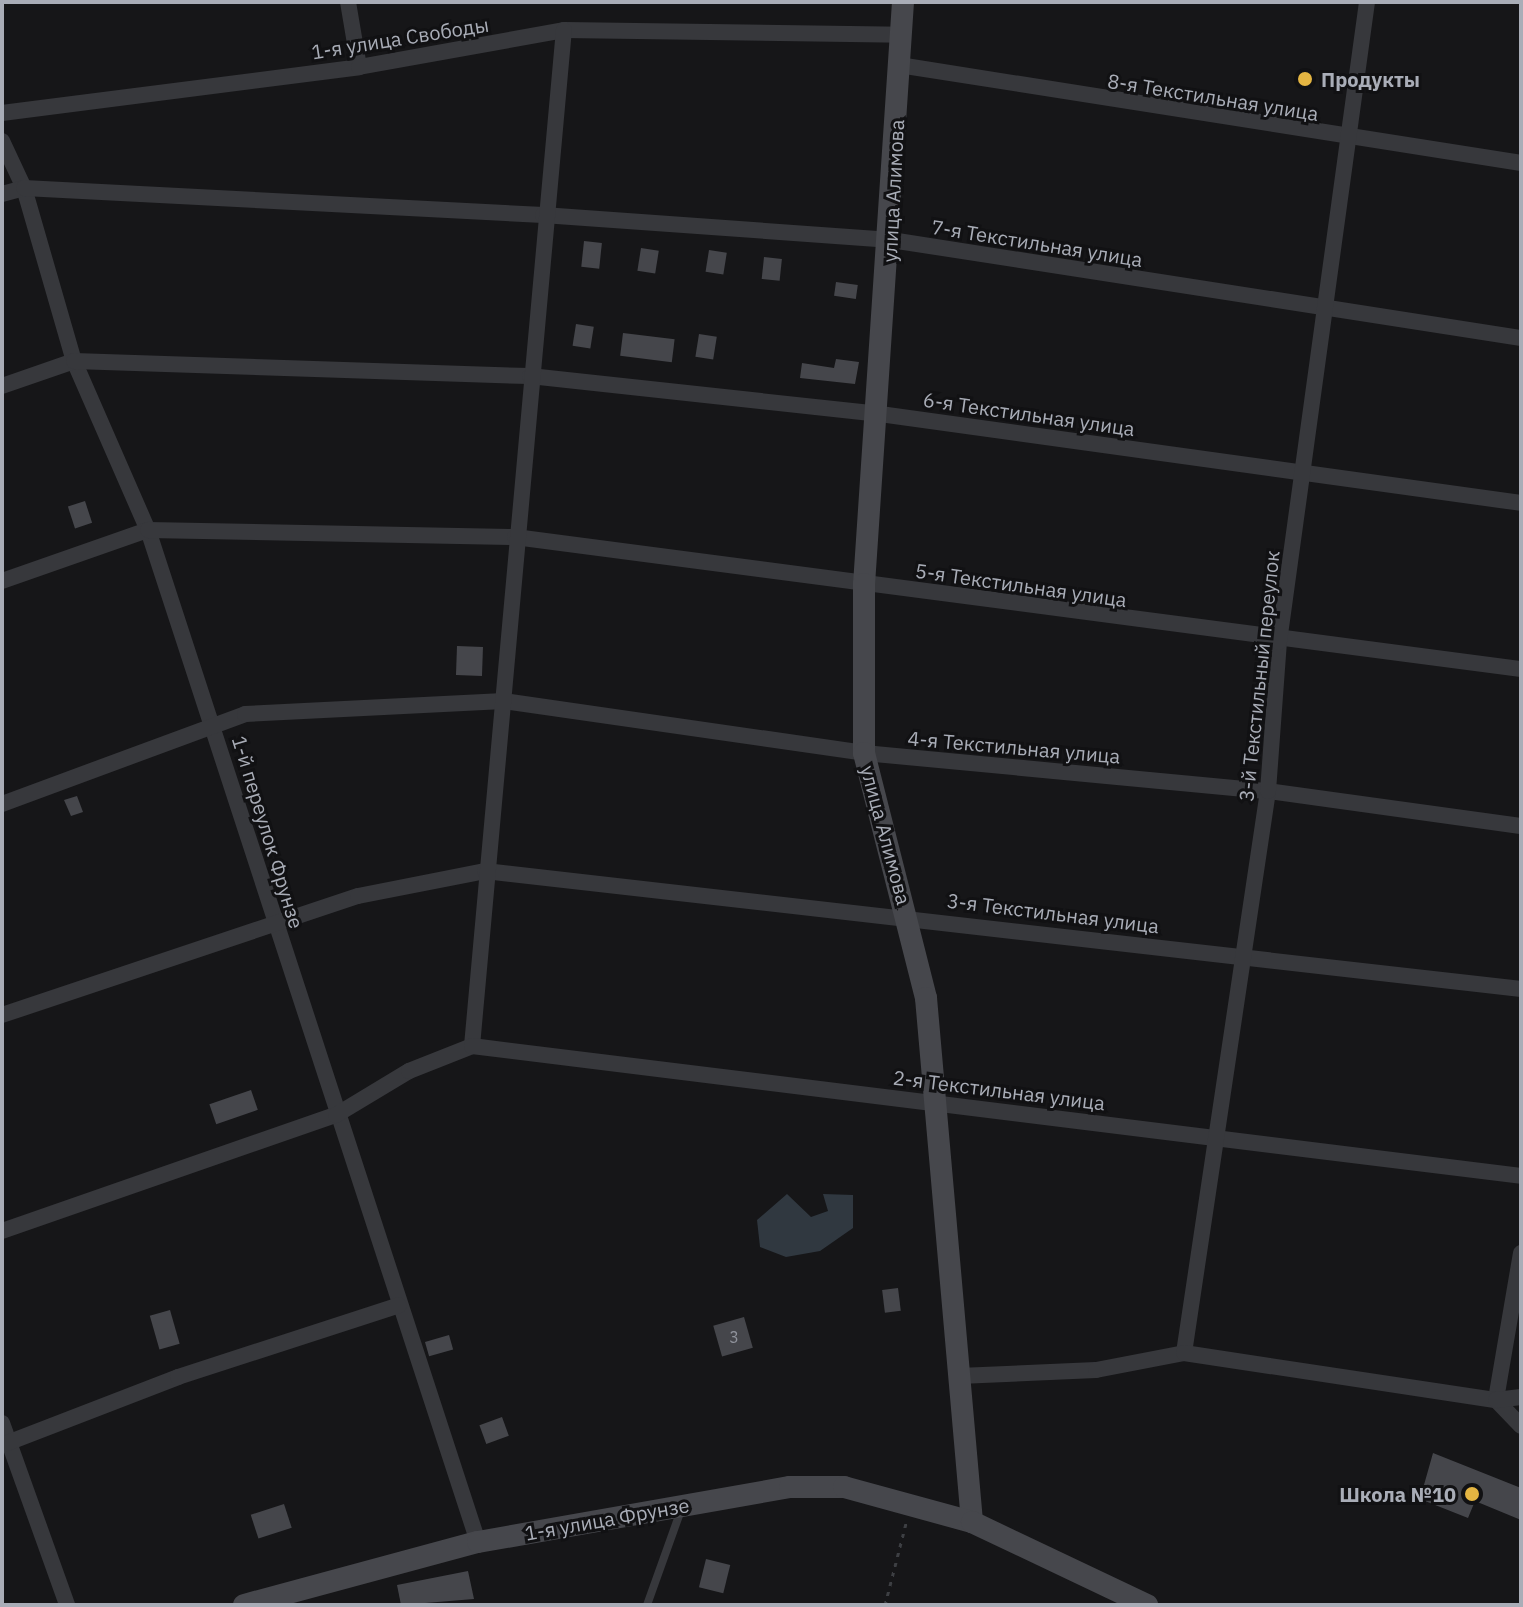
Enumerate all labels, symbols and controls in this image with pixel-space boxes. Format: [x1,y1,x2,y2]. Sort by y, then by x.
street label: 1-я улица Свободы [310,12,490,64]
place label: Продукты [1321,67,1420,91]
street label: 8-я Текстильная улица [1106,68,1320,126]
marker: Продукты [1296,70,1314,88]
street label: улица Алимова [877,119,909,263]
street label: 7-я Текстильная улица [930,214,1144,272]
street label: 6-я Текстильная улица [922,387,1136,441]
street label: 3-й Текстильный переулок [1234,549,1284,803]
street label: 5-я Текстильная улица [914,558,1128,612]
street label: 4-я Текстильная улица [907,726,1121,768]
street label: 1-й переулок Фрунзе [227,733,309,931]
street label: улица Алимова [856,763,916,907]
street label: 3-я Текстильная улица [946,888,1160,938]
street label: 2-я Текстильная улица [892,1065,1106,1115]
house number: 3 [729,1327,739,1347]
place label: Школа №10 [1339,1482,1456,1506]
marker: Школа №10 [1463,1485,1481,1503]
street label: 1-я улица Фрунзе [523,1493,691,1545]

